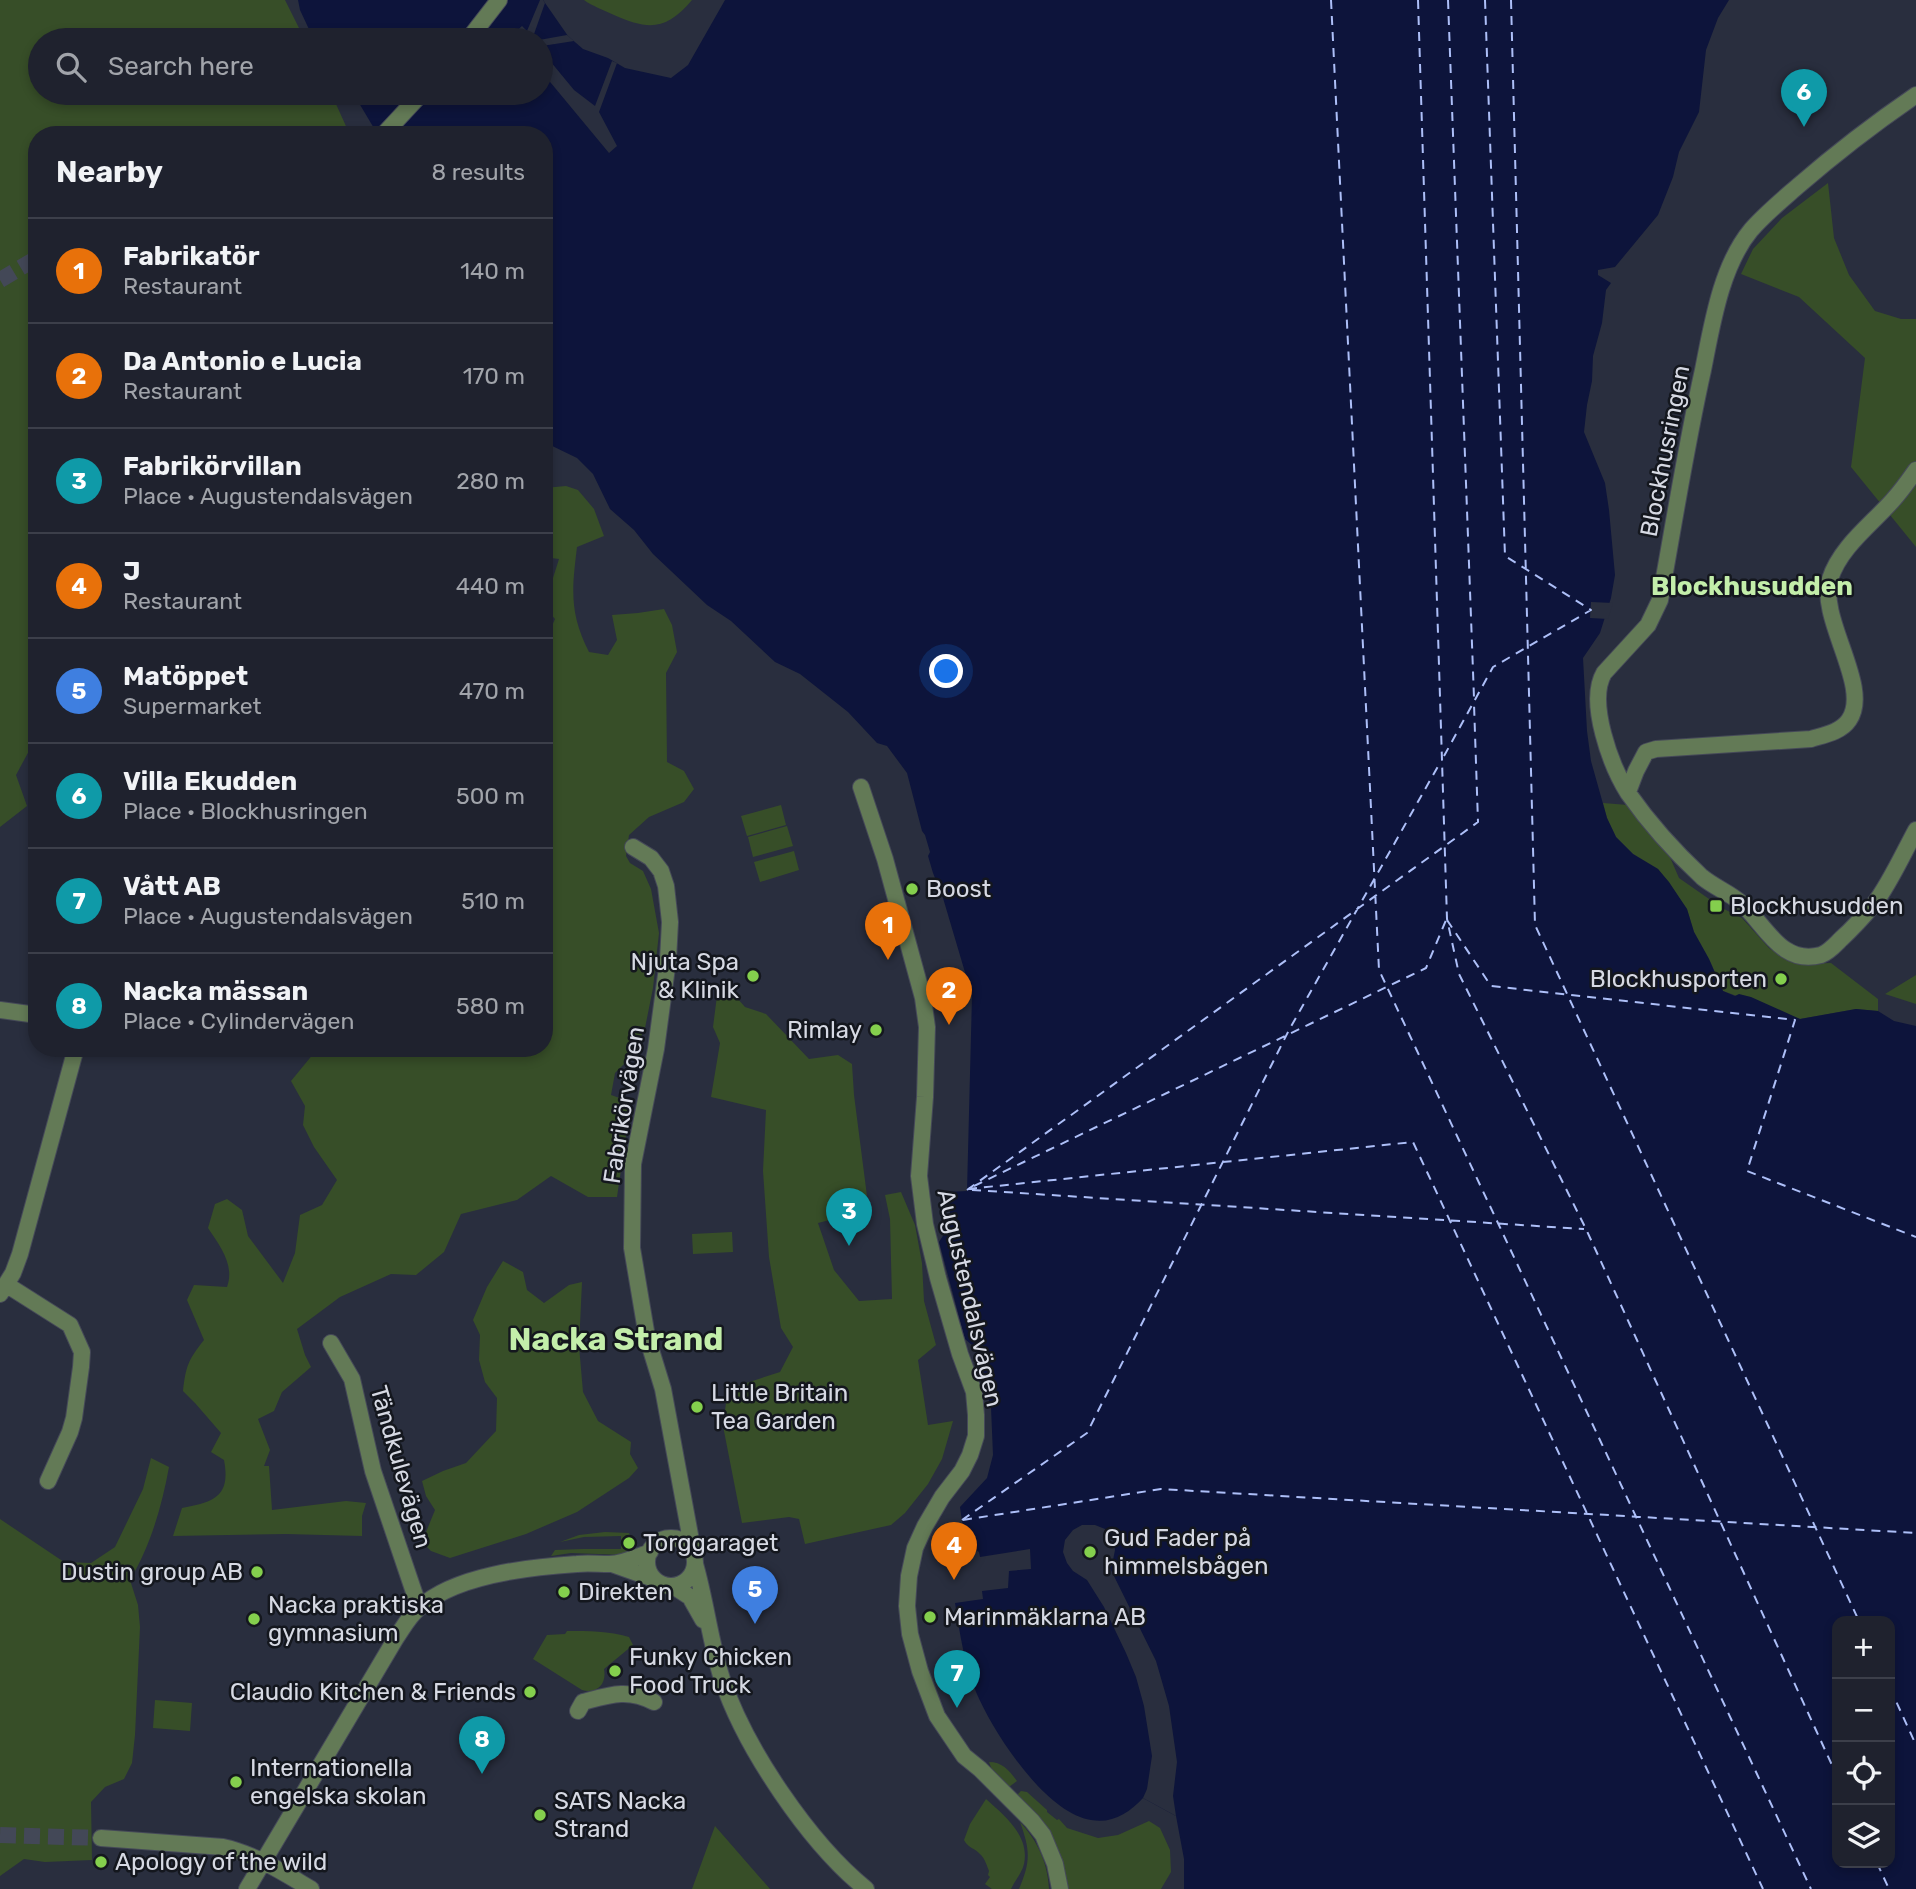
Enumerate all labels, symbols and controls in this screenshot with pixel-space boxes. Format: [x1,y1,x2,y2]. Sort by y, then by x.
search box [28,28,553,105]
icon: search [52,48,90,86]
text: Search here [108,51,254,82]
pin: 6 [1781,69,1827,127]
text: Nearby [56,154,163,190]
text: 8 results [431,158,525,186]
text: Fabrikatör [123,241,260,272]
text: 1 [73,257,85,285]
text: 140 m [460,257,525,285]
text: Restaurant [123,272,242,300]
text: Da Antonio e Lucia [123,346,362,377]
text: 2 [72,362,86,390]
text: 170 m [463,362,525,390]
street label: Blockhusringen [1635,363,1695,539]
text: Restaurant [123,377,242,405]
text: Fabrikörvillan [123,451,302,482]
text: 3 [71,467,87,495]
text: 280 m [456,467,525,495]
text: Place · Augustendalsvägen [123,482,413,510]
text: J [123,556,140,587]
district label: Blockhusudden [1651,571,1853,602]
text: 4 [71,572,87,600]
text: 440 m [456,572,525,600]
text: Restaurant [123,587,242,615]
your location [929,654,963,688]
text: Matöppet [123,661,248,692]
text: 5 [72,677,86,705]
text: 470 m [459,677,525,705]
text: Supermarket [123,692,261,720]
text: Villa Ekudden [123,766,297,797]
text: 6 [72,782,86,810]
text: 500 m [456,782,525,810]
text: Place · Blockhusringen [123,797,368,825]
text: Vått AB [123,871,221,902]
place label: Boost [926,875,991,903]
marker: Boost [904,881,920,897]
text: 7 [72,887,86,915]
text: 510 m [461,887,525,915]
place label: Blockhusudden [1730,892,1904,920]
marker: Blockhusudden [1708,898,1724,914]
text: Place · Augustendalsvägen [123,902,413,930]
pin: 1 [865,902,911,960]
place label: Njuta Spa & Klinik [631,948,740,1004]
place label: Blockhusporten [1590,965,1767,993]
pin: 2 [926,967,972,1025]
marker: Njuta Spa & Klinik [745,968,761,984]
marker: Blockhusporten [1773,971,1789,987]
text: Nacka mässan [123,976,308,1007]
text: 8 [71,992,87,1020]
text: 580 m [456,992,525,1020]
text: Place · Cylindervägen [123,1007,354,1035]
place label: Rimlay [787,1016,862,1044]
marker: Rimlay [868,1022,884,1038]
street label: Fabrikörvägen [598,1024,650,1186]
street label: Augustendalsvägen [931,1187,1009,1409]
pin: 3 [826,1188,872,1246]
district label: Nacka Strand [509,1320,723,1358]
place label: Little Britain Tea Garden [711,1379,848,1435]
street label: Tändkulevägen [364,1383,438,1551]
marker: Little Britain Tea Garden [689,1399,705,1415]
pin: 4 [931,1522,977,1580]
place label: Gud Fader på himmelsbågen [1104,1524,1268,1580]
place label: Torggaraget [643,1529,778,1557]
marker: Torggaraget [621,1535,637,1551]
marker: Gud Fader på himmelsbågen [1082,1544,1098,1560]
place label: Dustin group AB [61,1558,243,1586]
marker: Dustin group AB [249,1564,265,1580]
pin: 5 [732,1566,778,1624]
place label: Direkten [578,1578,672,1606]
marker: Direkten [556,1584,572,1600]
place label: Nacka praktiska gymnasium [268,1591,444,1647]
place label: Marinmäklarna AB [944,1603,1146,1631]
marker: Marinmäklarna AB [922,1609,938,1625]
marker: Nacka praktiska gymnasium [246,1611,262,1627]
map controls [1832,1616,1895,1868]
button: + [1832,1616,1895,1679]
place label: Funky Chicken Food Truck [629,1643,792,1699]
pin: 7 [934,1650,980,1708]
marker: Funky Chicken Food Truck [607,1663,623,1679]
place label: Claudio Kitchen & Friends [230,1678,516,1706]
button: − [1832,1679,1895,1742]
marker: Claudio Kitchen & Friends [522,1684,538,1700]
pin: 8 [459,1716,505,1774]
button: locate [1832,1742,1895,1805]
place label: Internationella engelska skolan [250,1754,427,1810]
marker: Internationella engelska skolan [228,1774,244,1790]
place label: SATS Nacka Strand [554,1787,686,1843]
button: layers [1832,1805,1895,1868]
marker: SATS Nacka Strand [532,1807,548,1823]
place label: Apology of the wild [115,1848,327,1876]
marker: Apology of the wild [93,1854,109,1870]

